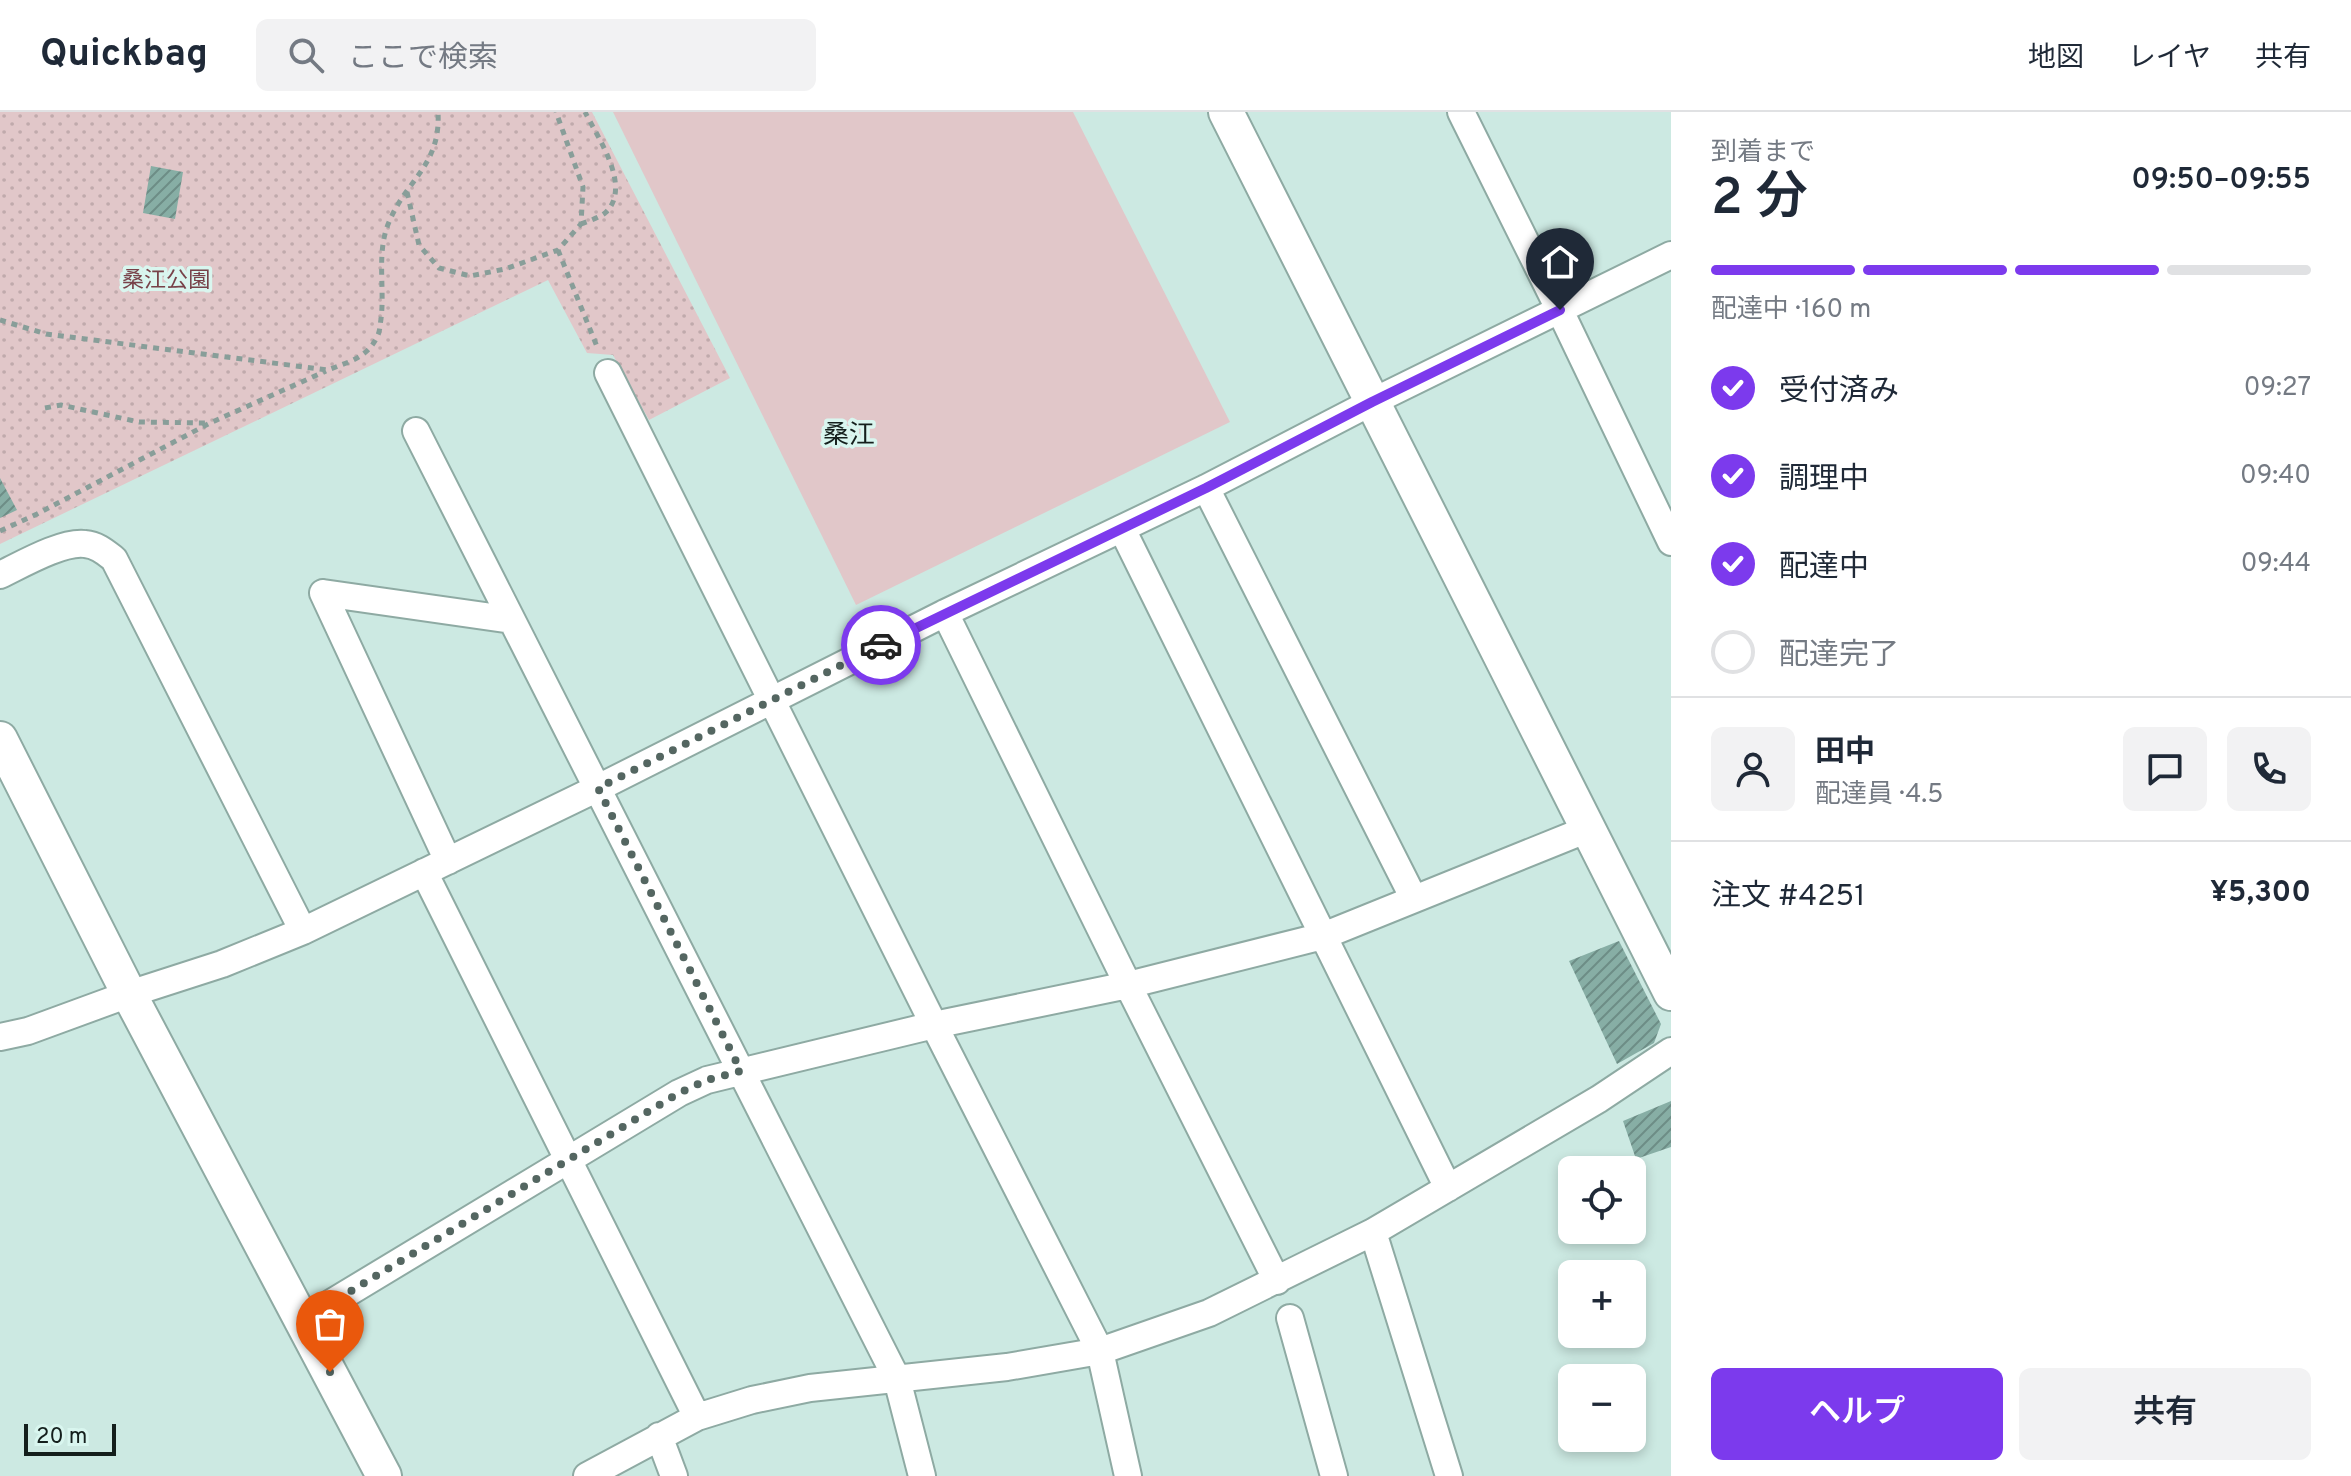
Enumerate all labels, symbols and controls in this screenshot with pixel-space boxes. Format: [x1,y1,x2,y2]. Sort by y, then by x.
search box [256,19,816,91]
text: Quickbag [40,31,208,80]
icon: search [284,33,328,77]
text: ここで検索 [348,41,498,78]
text: 地図 [2028,41,2084,77]
text: レイヤ [2128,41,2211,77]
text: 共有 [2255,41,2311,77]
text: 到着まで [1711,137,1815,170]
text: 09:50–09:55 [2131,162,2311,199]
text: 2 分 [1711,167,1808,233]
pin [1526,228,1594,310]
icon: home [1538,240,1582,284]
park label: 桑江公園 [122,268,210,295]
text: 配達中 · 160 m [1711,294,1871,327]
icon: check [1711,366,1755,410]
text: 09:27 [2244,372,2311,405]
text: 受付済み [1779,374,1899,411]
district label: 桑江 [823,420,875,453]
icon: check [1711,454,1755,498]
text: 09:40 [2240,460,2311,493]
text: 調理中 [1779,462,1869,499]
icon: check [1711,542,1755,586]
text: 09:44 [2241,548,2311,581]
text: 配達中 [1779,550,1869,587]
courier [841,605,921,685]
icon: car [859,623,903,667]
text: 配達完了 [1779,638,1899,675]
button: person [1711,727,1795,811]
button: chat [2123,727,2207,811]
button: phone [2227,727,2311,811]
text: 田中 [1815,735,1875,772]
text: 配達員 · 4.5 [1815,779,1943,812]
text: ¥5,300 [2210,875,2311,912]
text: 注文 #4251 [1711,879,1865,916]
map controls [1558,1156,1646,1452]
button: locate [1558,1156,1646,1244]
button: + [1558,1260,1646,1348]
pin [296,1290,364,1372]
icon: bag [308,1302,352,1346]
button: − [1558,1364,1646,1452]
button: ヘルプ [1711,1368,2003,1460]
button: 共有 [2019,1368,2311,1460]
scale bar [24,1420,116,1456]
text: 20 m [36,1424,87,1451]

